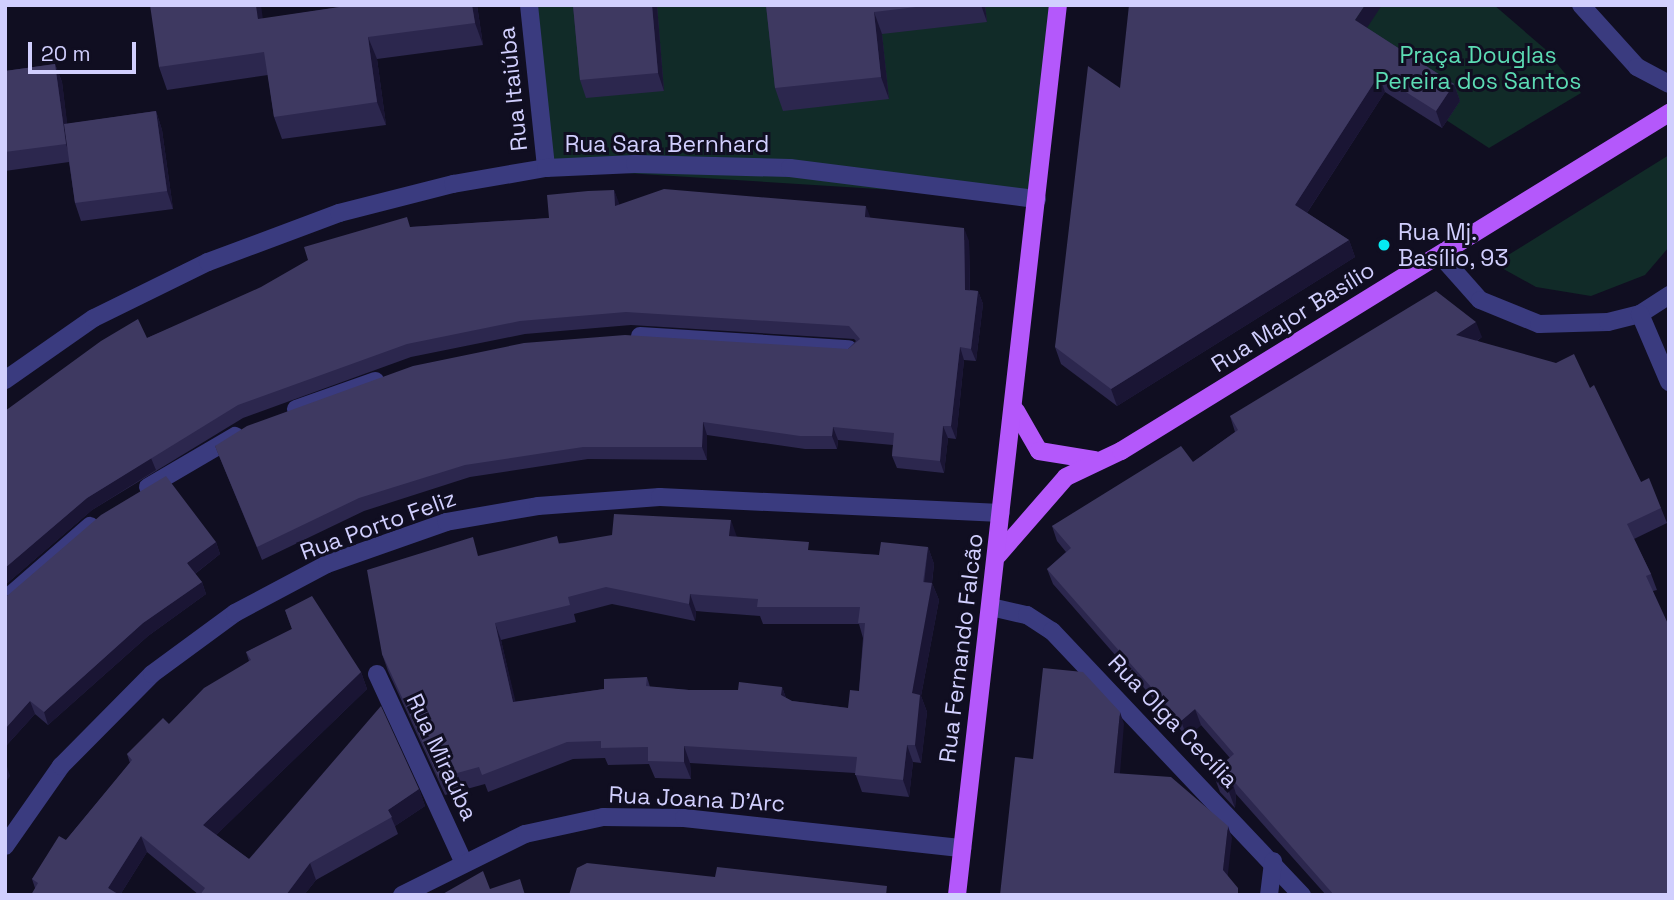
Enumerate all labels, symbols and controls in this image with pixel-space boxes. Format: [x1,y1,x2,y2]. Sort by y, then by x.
street label: Rua Itaiúba [493,25,533,153]
scale bar [32,28,140,72]
text: 20 m [41,40,91,67]
park label: Praça Douglas Pereira dos Santos [1375,41,1581,95]
street label: Rua Sara Bernhard [565,130,769,158]
place label: Rua Mj. Basílio, 93 [1398,218,1509,272]
marker: Rua Mj. Basílio, 93 [1376,237,1392,253]
street label: Rua Major Basílio [1206,256,1380,378]
street label: Rua Porto Feliz [296,484,460,566]
street label: Rua Fernando Falcão [933,532,989,764]
street label: Rua Olga Cecília [1102,649,1244,793]
street label: Rua Miraúba [401,689,483,825]
street label: Rua Joana D'Arc [608,781,786,817]

